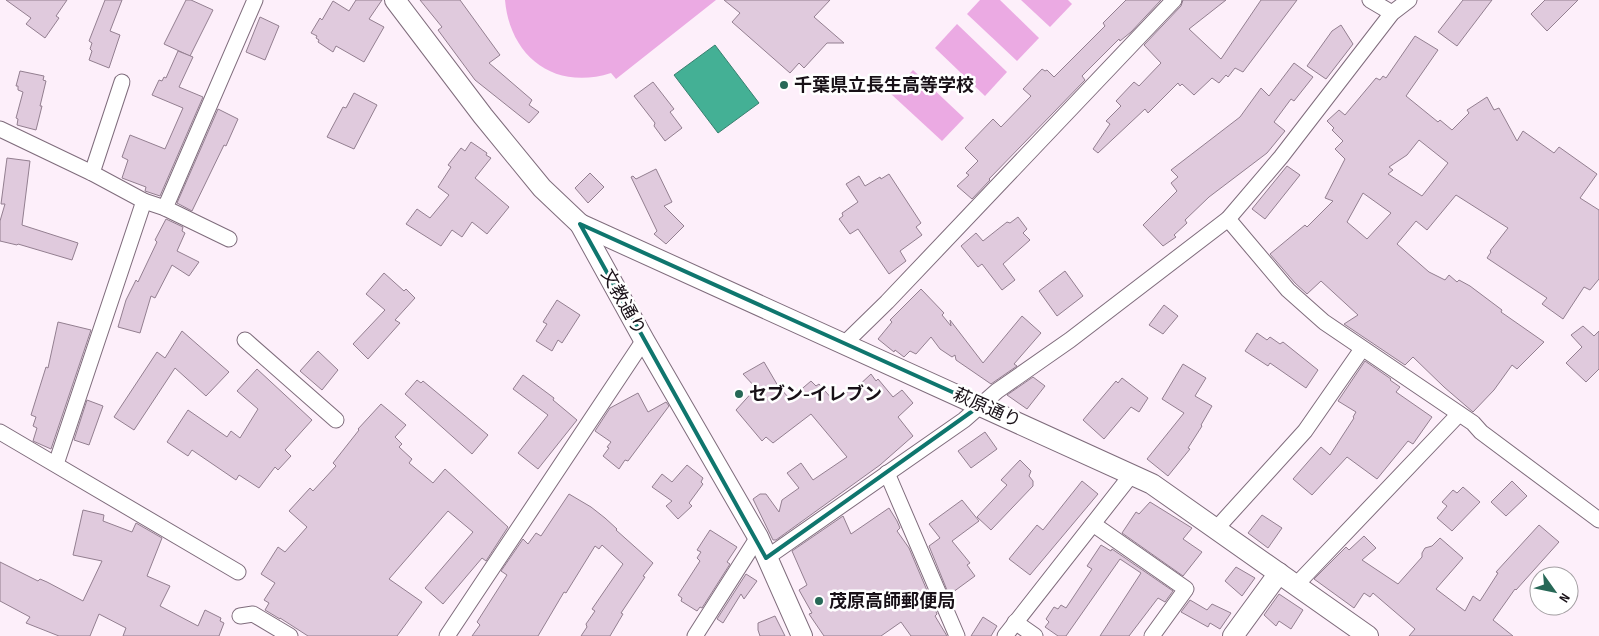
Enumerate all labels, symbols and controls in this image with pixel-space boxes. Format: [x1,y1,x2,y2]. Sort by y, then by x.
place label: 千葉県立長生高等学校 [794,75,974,96]
marker: 千葉県立長生高等学校 [778,79,790,91]
street label: 文教通り [596,265,650,339]
place label: セブン-イレブン [749,384,882,405]
street label: 萩原通り [950,384,1024,432]
marker: セブン-イレブン [733,388,745,400]
north arrow [1529,566,1579,616]
text: N [1555,590,1574,606]
place label: 茂原高師郵便局 [829,591,955,612]
marker: 茂原高師郵便局 [813,595,825,607]

